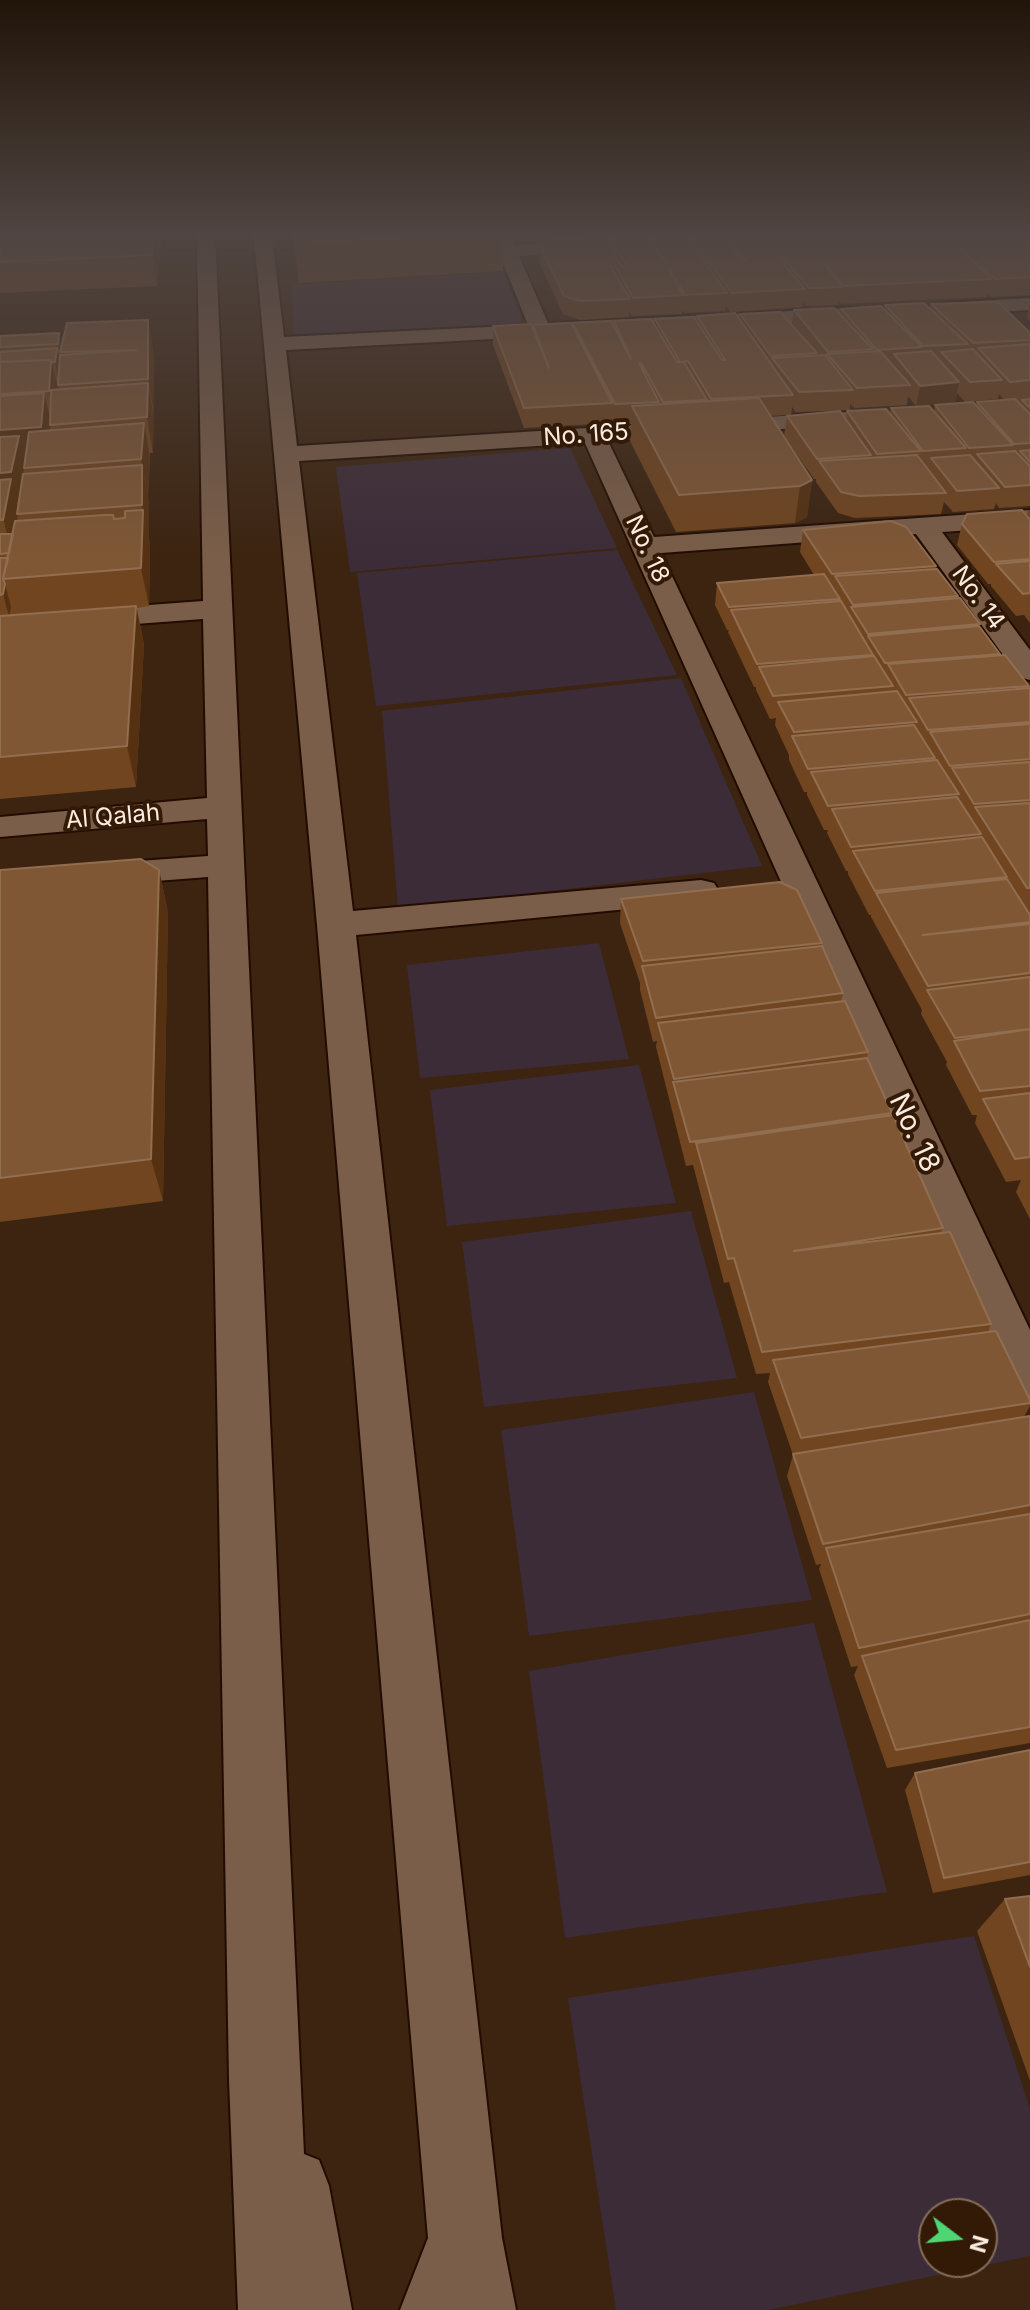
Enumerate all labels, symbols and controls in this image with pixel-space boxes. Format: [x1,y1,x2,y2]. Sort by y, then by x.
street label: No. 165 [542,418,630,452]
street label: No. 18 [619,511,675,587]
street label: No. 14 [945,561,1011,635]
street label: Al Qalah [65,799,161,835]
street label: No. 18 [881,1088,947,1178]
north arrow [918,2198,998,2278]
text: N [964,2232,994,2256]

